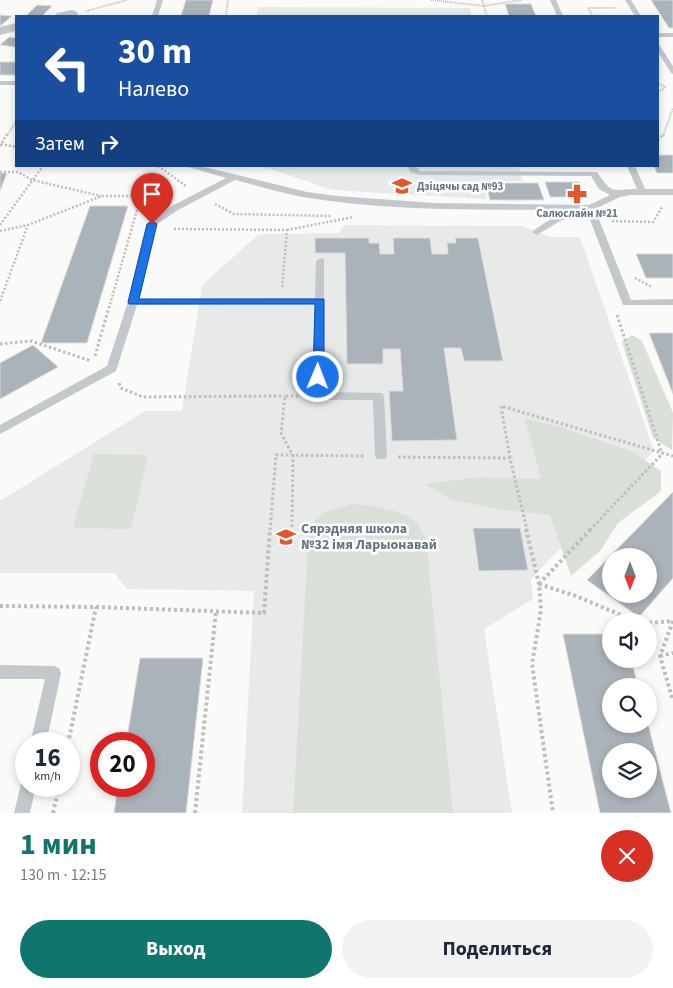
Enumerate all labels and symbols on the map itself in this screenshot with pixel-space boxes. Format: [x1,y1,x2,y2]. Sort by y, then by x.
pin [131,173,173,224]
school or university icon: Дзіцячы сад №93 [391,175,413,197]
place label: Дзіцячы сад №93 [417,179,503,194]
pharmacy icon: Салюслайн №21 [566,183,588,205]
place label: Салюслайн №21 [536,206,618,221]
position arrow [291,350,343,402]
place label: Сярэдняя школа №32 імя Ларыонавай [301,519,437,555]
school or university icon: Сярэдняя школа №32 імя Ларыонавай [275,526,297,548]
north arrow [602,548,658,602]
speed limit sign: 20 [90,732,155,797]

